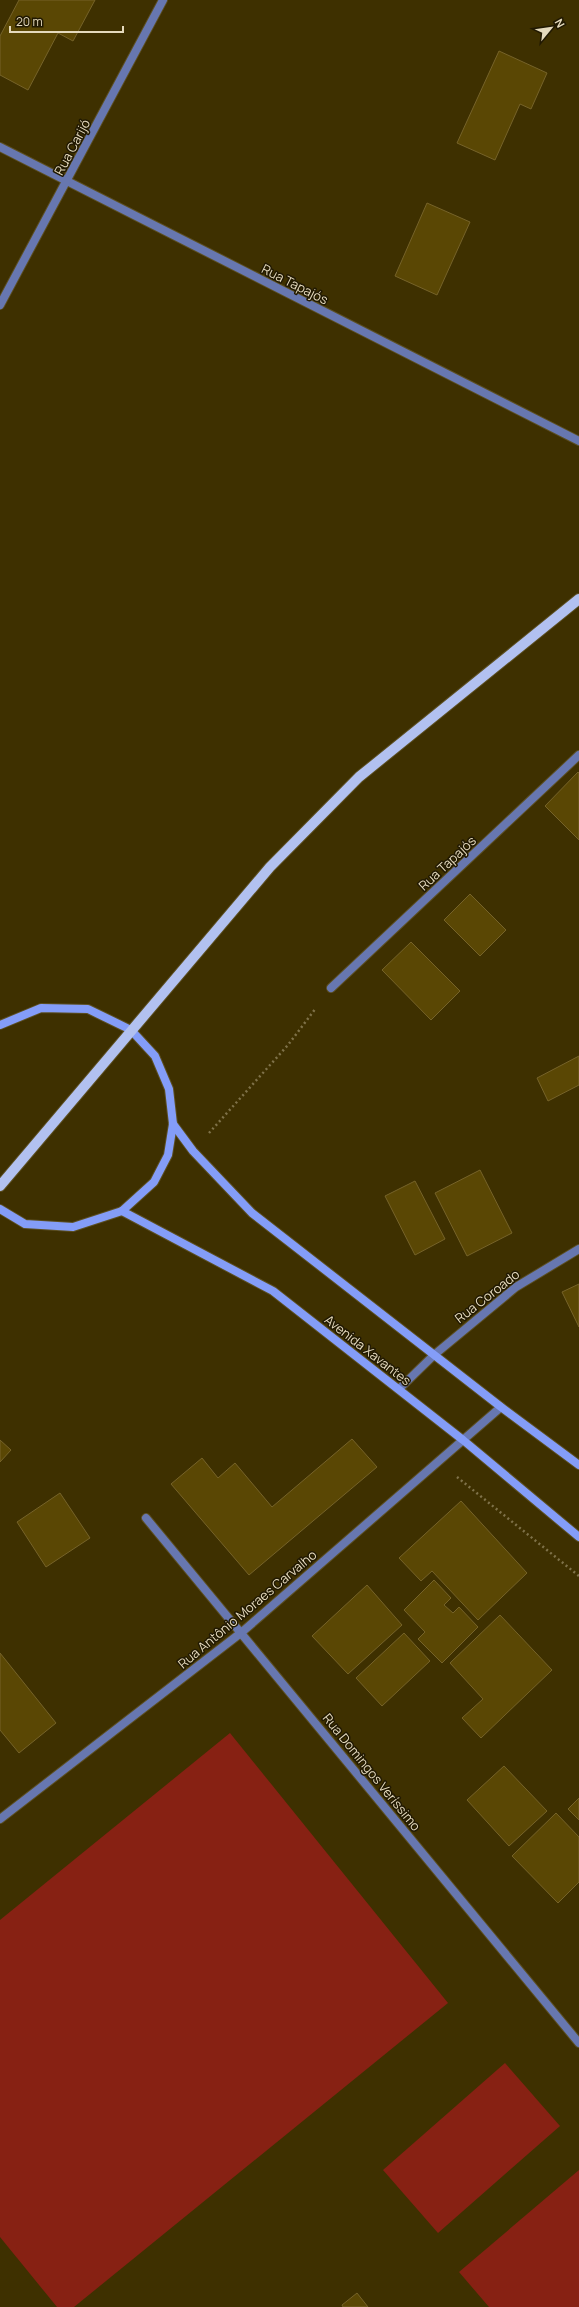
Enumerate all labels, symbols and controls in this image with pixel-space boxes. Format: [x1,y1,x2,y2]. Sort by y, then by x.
scale bar [10,8,123,34]
north arrow [531,8,571,48]
text: 20 m [16,13,43,30]
text: N [552,16,569,30]
street label: Rua Carijó [50,116,94,178]
street label: Rua Tapajós [259,260,332,309]
street label: Rua Tapajós [414,832,480,894]
street label: Rua Coroado [451,1265,523,1327]
street label: Avenida Xavantes [321,1311,415,1390]
street label: Rua Antônio Moraes Carvalho [174,1545,320,1672]
street label: Rua Domingos Veríssimo [319,1709,425,1835]

